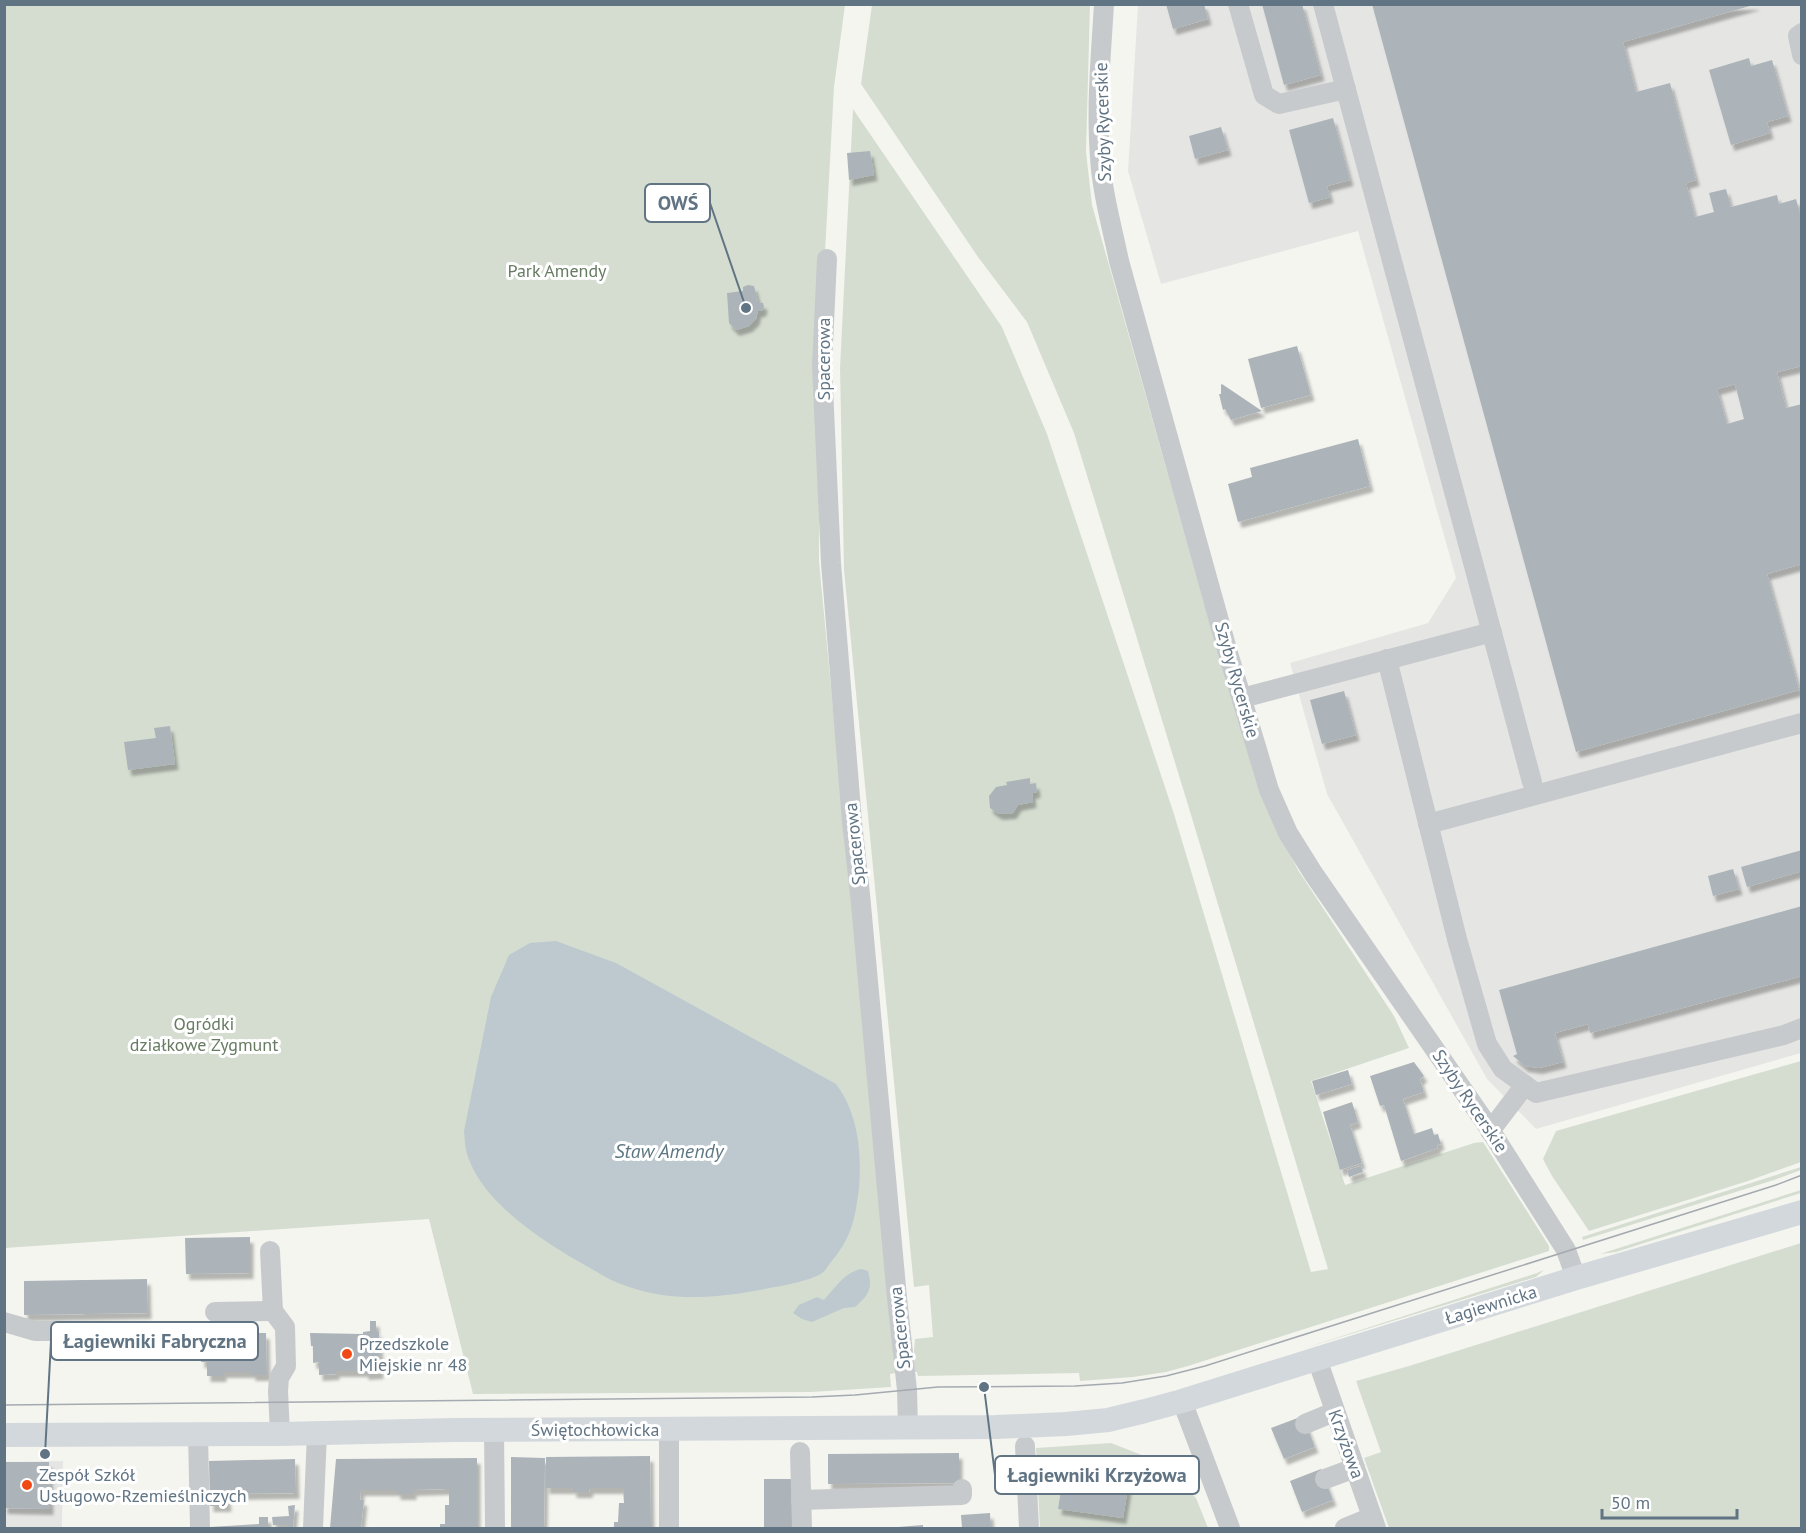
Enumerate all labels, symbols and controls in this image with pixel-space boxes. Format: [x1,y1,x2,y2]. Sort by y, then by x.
street label: Szyby Rycerskie [1089,62,1116,182]
callout: OWŚ [645,184,710,222]
text: OWŚ [658,190,698,216]
park label: Park Amendy [508,259,607,282]
street label: Spacerowa [812,318,835,400]
street label: Szyby Rycerskie [1210,619,1265,740]
street label: Spacerowa [839,802,870,886]
park label: Ogródki działkowe Zygmunt [130,1012,278,1056]
street label: Szyby Rycerskie [1428,1045,1513,1157]
water label: Staw Amendy [614,1138,725,1164]
street label: Łagiewnicka [1442,1280,1540,1329]
street label: Spacerowa [884,1286,915,1370]
callout: Łagiewniki Fabryczna [51,1322,258,1360]
text: Łagiewniki Fabryczna [63,1328,247,1354]
place label: Przedszkole Miejskie nr 48 [359,1332,467,1376]
marker: Przedszkole Miejskie nr 48 [340,1347,354,1361]
street label: Krzyżowa [1323,1406,1370,1482]
street label: Świętochłowicka [531,1418,659,1441]
callout: Łagiewniki Krzyżowa [995,1456,1199,1494]
text: Łagiewniki Krzyżowa [1007,1462,1187,1488]
place label: Zespół Szkół Usługowo-Rzemieślniczych [39,1463,247,1507]
marker: Zespół Szkół Usługowo-Rzemieślniczych [20,1478,34,1492]
scale bar [1602,1482,1737,1520]
text: 50 m [1611,1491,1650,1514]

